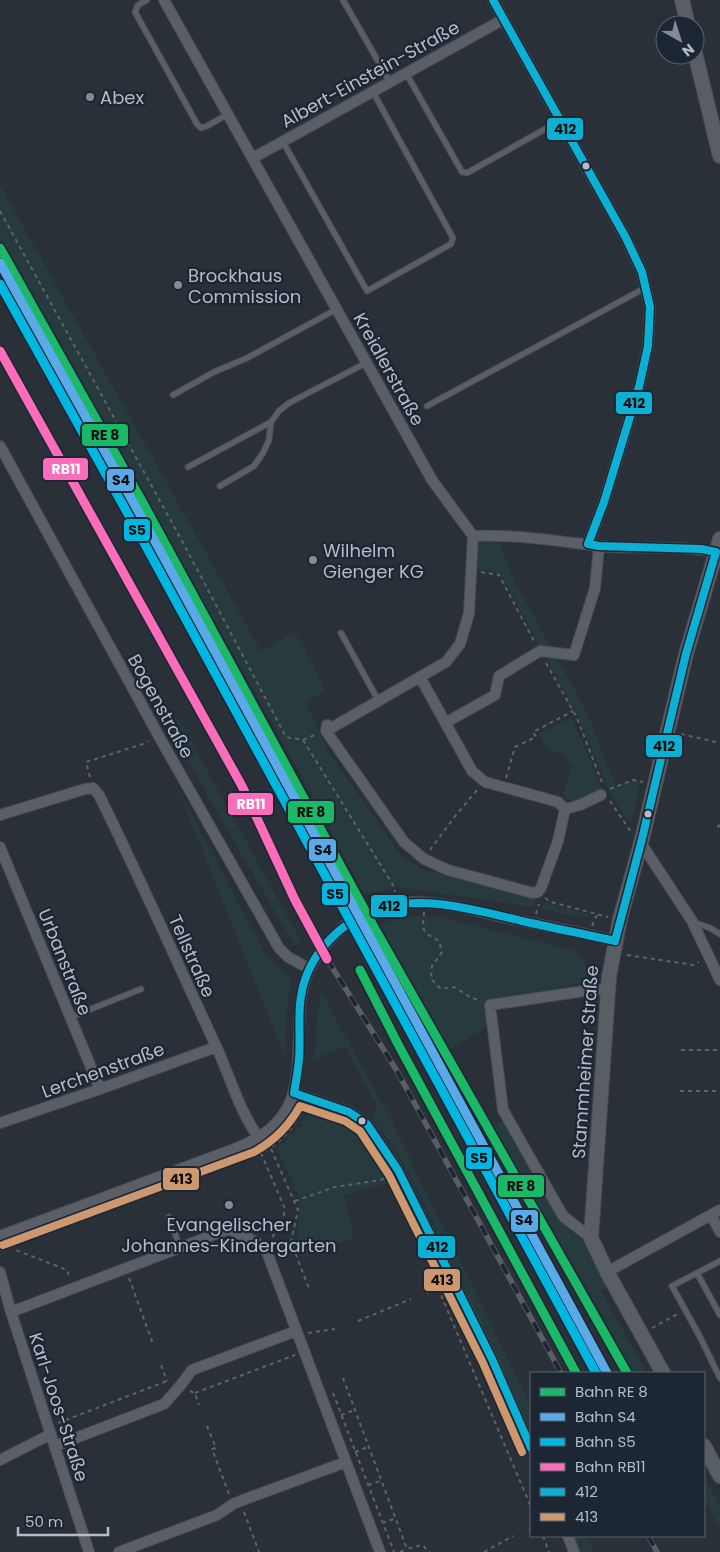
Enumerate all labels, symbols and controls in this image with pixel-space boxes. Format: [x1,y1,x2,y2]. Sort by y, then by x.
street label: Albert-Einstein-Straße [276,14,464,134]
north arrow [655,15,705,65]
text: N [678,39,699,61]
place label: Abex [100,85,144,110]
marker: Abex [84,91,96,103]
line badge: 412 [546,117,584,141]
text: 412 [554,119,576,139]
unlabelled marker [581,161,591,171]
place label: Brockhaus Commission [188,263,301,309]
marker: Brockhaus Commission [172,279,184,291]
street label: Kreidlerstraße [348,308,430,430]
line badge: 412 [615,391,653,415]
text: 412 [623,393,645,413]
line badge: RE 8 [81,423,129,447]
text: RE 8 [91,425,119,445]
line badge: RB11 [42,457,89,481]
text: RB11 [52,459,80,479]
line badge: S4 [106,468,135,492]
text: S4 [112,470,130,490]
line badge: S5 [123,518,151,542]
text: S5 [128,520,146,540]
place label: Wilhelm Gienger KG [323,538,424,584]
marker: Wilhelm Gienger KG [307,554,319,566]
street label: Bogenstraße [122,649,200,763]
line badge: 412 [645,734,683,758]
text: 412 [653,736,675,756]
line badge: RB11 [227,792,274,816]
text: RB11 [237,794,265,814]
line badge: RE 8 [287,800,335,824]
text: RE 8 [297,802,325,822]
unlabelled marker [643,809,653,819]
line badge: S4 [308,838,337,862]
text: S4 [314,840,332,860]
line badge: S5 [321,882,349,906]
text: S5 [326,884,344,904]
line badge: 412 [370,894,408,918]
text: 412 [378,896,400,916]
street label: Urbanstraße [32,905,98,1019]
street label: Tellstraße [163,911,221,1001]
street label: Stammheimer Straße [566,964,604,1160]
street label: Lerchenstraße [38,1036,168,1104]
unlabelled marker [357,1116,367,1126]
line badge: S5 [465,1146,493,1170]
text: S5 [470,1148,488,1168]
line badge: 413 [162,1167,200,1191]
text: 413 [169,1169,193,1189]
line badge: RE 8 [497,1174,545,1198]
text: RE 8 [507,1176,535,1196]
marker: Evangelischer Johannes-Kindergarten [223,1199,235,1211]
line badge: S4 [510,1209,539,1233]
text: S4 [515,1210,533,1230]
place label: Evangelischer Johannes-Kindergarten [121,1212,337,1258]
line badge: 412 [417,1235,456,1259]
text: 412 [426,1237,448,1257]
line badge: 413 [423,1268,461,1292]
text: 413 [430,1270,454,1290]
street label: Karl-Joos-Straße [23,1329,95,1485]
legend [530,1372,705,1537]
text: Bahn RE 8 [575,1381,648,1402]
text: Bahn S4 [575,1406,636,1427]
text: Bahn S5 [575,1431,636,1452]
text: Bahn RB11 [575,1456,645,1477]
text: 412 [575,1481,598,1502]
scale bar [18,1504,108,1536]
text: 413 [575,1506,598,1527]
text: 50 m [25,1511,63,1532]

